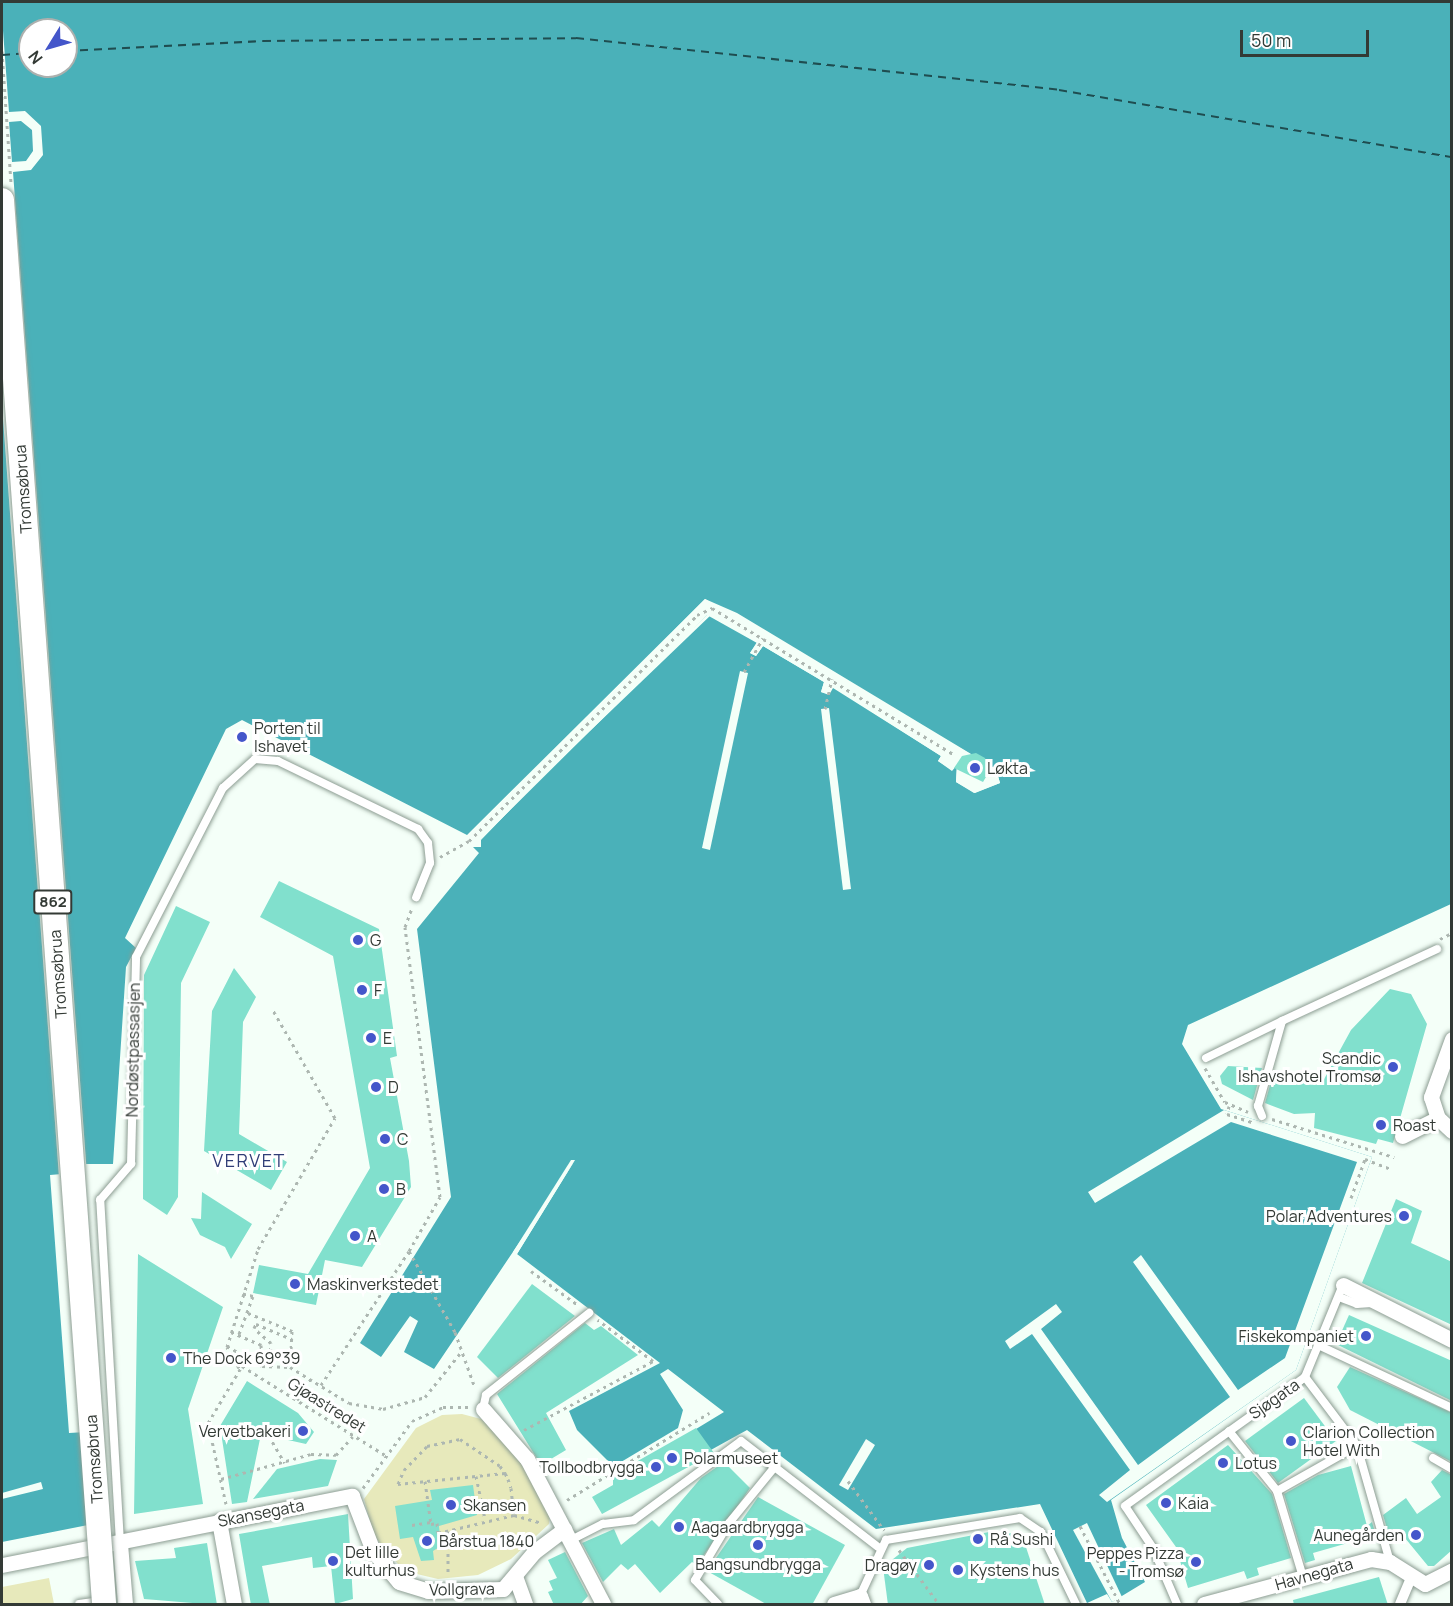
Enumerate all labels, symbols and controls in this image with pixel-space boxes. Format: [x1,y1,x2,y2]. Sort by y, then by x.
north arrow [18,18,78,78]
scale bar [1243,18,1372,56]
text: 50 m [1251,28,1291,52]
text: N [23,46,47,69]
street label: Tromsøbrua [10,444,36,534]
place label: Porten til Ishavet [254,718,321,756]
marker: Porten til Ishavet [235,730,249,744]
place label: Løkta [987,758,1028,778]
marker: Løkta [968,761,982,775]
road number: 862 [32,890,74,914]
street label: Tromsøbrua [45,929,71,1019]
place label: G [370,930,381,950]
marker: G [351,933,365,947]
place label: F [374,980,382,1000]
street label: Nordøstpassasjen [122,982,144,1118]
marker: F [355,983,369,997]
place label: E [383,1028,392,1048]
marker: E [364,1031,378,1045]
place label: Scandic Ishavshotel Tromsø [1238,1048,1381,1086]
marker: Scandic Ishavshotel Tromsø [1386,1060,1400,1074]
place label: D [388,1077,399,1097]
marker: D [369,1080,383,1094]
place label: Roast [1393,1115,1436,1135]
marker: Roast [1374,1118,1388,1132]
place label: C [397,1129,408,1149]
marker: C [378,1132,392,1146]
district label: VERVET [212,1149,286,1171]
place label: B [396,1179,406,1199]
marker: B [377,1182,391,1196]
place label: Polar Adventures [1266,1206,1392,1226]
marker: Polar Adventures [1397,1209,1411,1223]
place label: A [367,1226,377,1246]
marker: A [348,1229,362,1243]
place label: Maskinverkstedet [307,1274,439,1294]
marker: Maskinverkstedet [288,1277,302,1291]
place label: Fiskekompaniet [1239,1326,1354,1346]
marker: Fiskekompaniet [1359,1329,1373,1343]
place label: The Dock 69°39 [183,1348,300,1368]
marker: The Dock 69°39 [164,1351,178,1365]
street label: Gjøastredet [284,1373,370,1437]
street label: Sjøgata [1245,1375,1303,1423]
street label: Tromsøbrua [81,1414,107,1504]
place label: Vervetbakeri [199,1421,291,1441]
place label: Clarion Collection Hotel With [1303,1422,1434,1460]
marker: Vervetbakeri [296,1424,310,1438]
marker: Clarion Collection Hotel With [1284,1434,1298,1448]
place label: Polarmuseet [684,1448,778,1468]
marker: Polarmuseet [665,1451,679,1465]
place label: Lotus [1235,1453,1277,1473]
marker: Lotus [1216,1456,1230,1470]
place label: Tollbodbrygga [539,1457,644,1477]
marker: Tollbodbrygga [649,1460,663,1474]
place label: Kaia [1178,1493,1209,1513]
street label: Skansegata [216,1495,306,1531]
place label: Skansen [463,1495,526,1515]
marker: Kaia [1159,1496,1173,1510]
marker: Skansen [444,1498,458,1512]
place label: Aagaardbrygga [691,1517,804,1537]
marker: Aagaardbrygga [672,1520,686,1534]
place label: Aunegården [1313,1525,1404,1545]
marker: Aunegården [1409,1528,1423,1542]
place label: Rå Sushi [990,1529,1053,1549]
place label: Bårstua 1840 [439,1531,534,1551]
marker: Rå Sushi [971,1532,985,1546]
marker: Bårstua 1840 [420,1534,434,1548]
marker: Bangsundbrygga [751,1538,765,1552]
place label: Det lille kulturhus [345,1542,415,1580]
place label: Peppes Pizza - Tromsø [1087,1543,1184,1581]
marker: Det lille kulturhus [326,1554,340,1568]
place label: Bangsundbrygga [695,1554,821,1574]
street label: Havnegata [1273,1554,1355,1594]
place label: Dragøy [865,1555,917,1575]
marker: Peppes Pizza - Tromsø [1189,1555,1203,1569]
marker: Dragøy [922,1558,936,1572]
place label: Kystens hus [970,1560,1059,1580]
marker: Kystens hus [951,1563,965,1577]
street label: Vollgrava [429,1579,495,1599]

